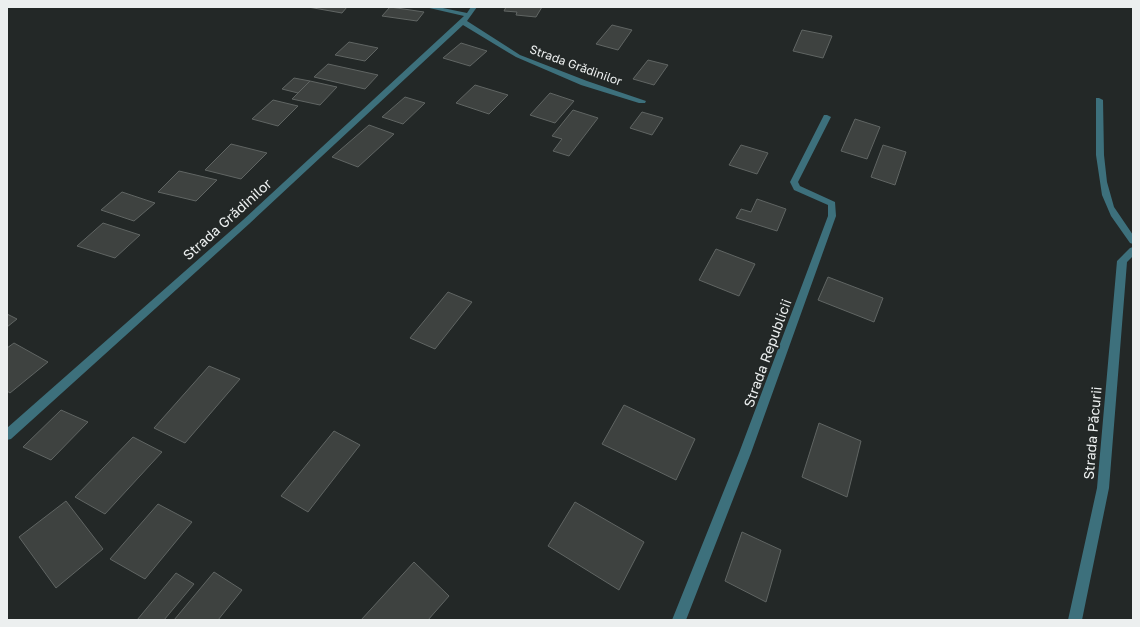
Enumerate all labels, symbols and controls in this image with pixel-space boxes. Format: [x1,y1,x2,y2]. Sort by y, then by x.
street label: Strada Grădinilor [528,41,625,89]
street label: Strada Grădinilor [179,174,275,263]
street label: Strada Republicii [740,296,794,410]
street label: Strada Păcurii [1079,386,1105,480]

